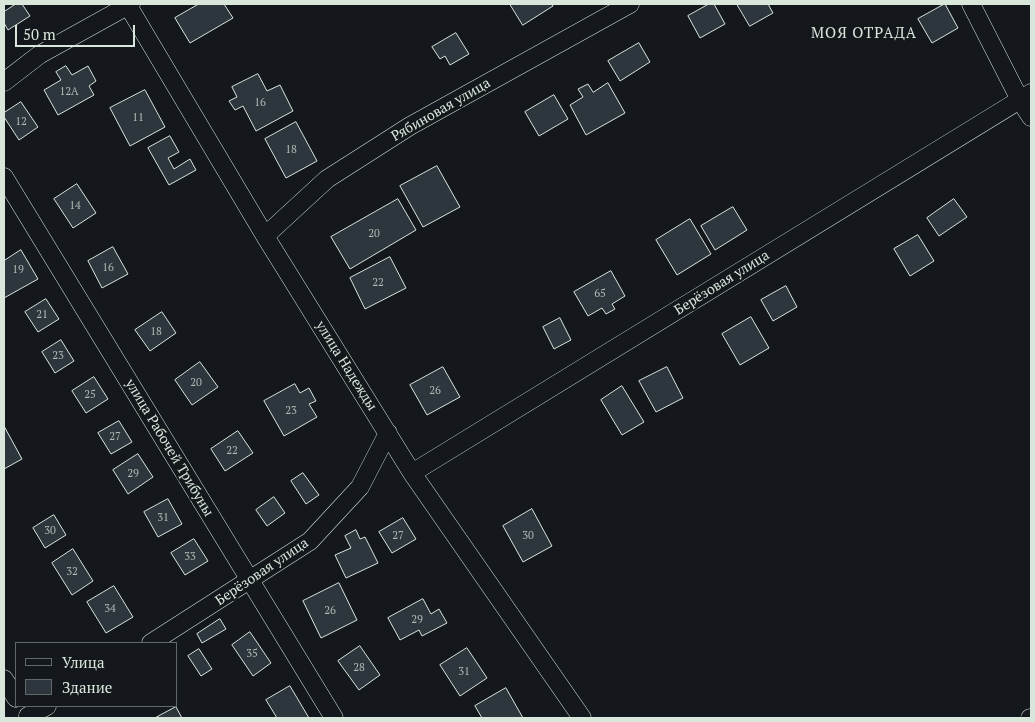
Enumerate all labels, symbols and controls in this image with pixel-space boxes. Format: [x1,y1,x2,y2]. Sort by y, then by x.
scale bar [18,15,138,47]
text: 50 m [23,24,56,44]
district label: МОЯ ОТРАДА [810,25,918,43]
street label: Рябиновая улица [389,75,493,145]
house number: 12А [59,85,79,99]
house number: 16 [254,96,266,110]
house number: 11 [132,111,144,125]
house number: 12 [15,115,27,129]
house number: 18 [285,143,297,157]
house number: 14 [69,199,81,213]
house number: 20 [368,227,380,241]
street label: Берёзовая улица [671,247,773,319]
house number: 16 [102,261,114,275]
house number: 19 [12,263,24,277]
house number: 22 [372,276,384,290]
house number: 65 [594,287,606,301]
house number: 21 [36,308,48,322]
street label: улица Надежды [312,318,380,414]
house number: 18 [150,325,162,339]
house number: 23 [52,349,64,363]
street label: улица Рабочей Трибуны [121,376,217,520]
house number: 20 [190,376,202,390]
house number: 26 [429,384,441,398]
house number: 25 [84,388,96,402]
house number: 23 [285,404,297,418]
house number: 27 [109,430,121,444]
house number: 22 [226,444,238,458]
house number: 29 [127,467,139,481]
house number: 31 [157,511,169,525]
house number: 30 [44,524,56,538]
house number: 27 [392,529,404,543]
house number: 30 [522,529,534,543]
street label: Берёзовая улица [212,535,312,609]
house number: 33 [184,550,196,564]
house number: 32 [66,565,78,579]
house number: 34 [104,602,116,616]
house number: 26 [324,604,336,618]
house number: 29 [411,613,423,627]
legend [15,642,178,707]
house number: 35 [246,647,258,661]
text: Улица [62,652,105,672]
house number: 28 [353,661,365,675]
house number: 31 [458,665,470,679]
text: Здание [62,677,112,697]

